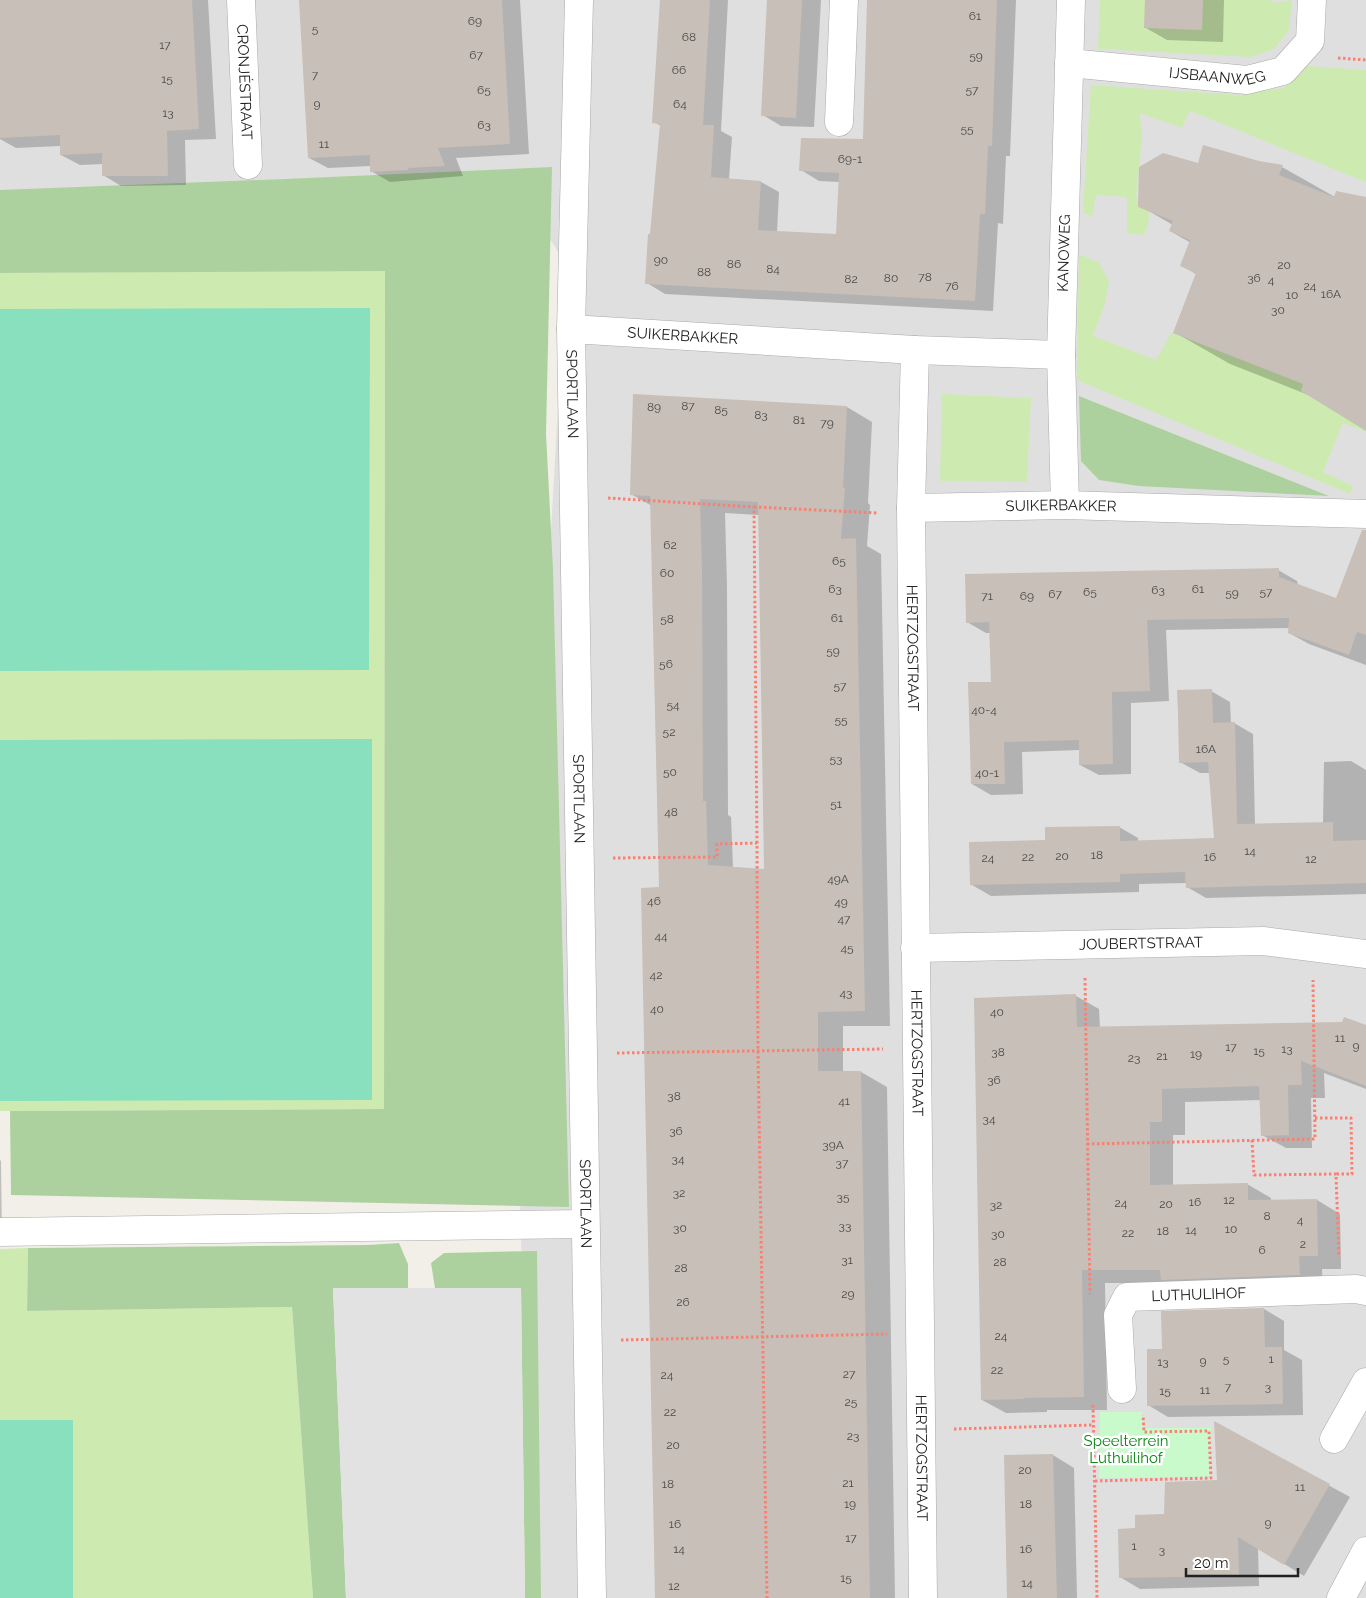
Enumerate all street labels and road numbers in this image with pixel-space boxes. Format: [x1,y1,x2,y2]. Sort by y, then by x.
street label: CRONJÉSTRAAT [233,24,256,140]
street label: IJSBAANWEG [1168,64,1267,89]
street label: KANOWEG [1054,214,1074,292]
street label: SUIKERBAKKER [627,323,739,348]
street label: SPORTLAAN [562,349,582,439]
street label: SUIKERBAKKER [1005,496,1117,516]
street label: HERTZOGSTRAAT [903,585,922,711]
street label: SPORTLAAN [569,754,589,844]
street label: JOUBERTSTRAAT [1079,933,1203,954]
street label: HERTZOGSTRAAT [907,990,927,1116]
street label: SPORTLAAN [576,1159,595,1249]
street label: LUTHULIHOF [1151,1284,1247,1305]
street label: HERTZOGSTRAAT [912,1395,931,1521]

